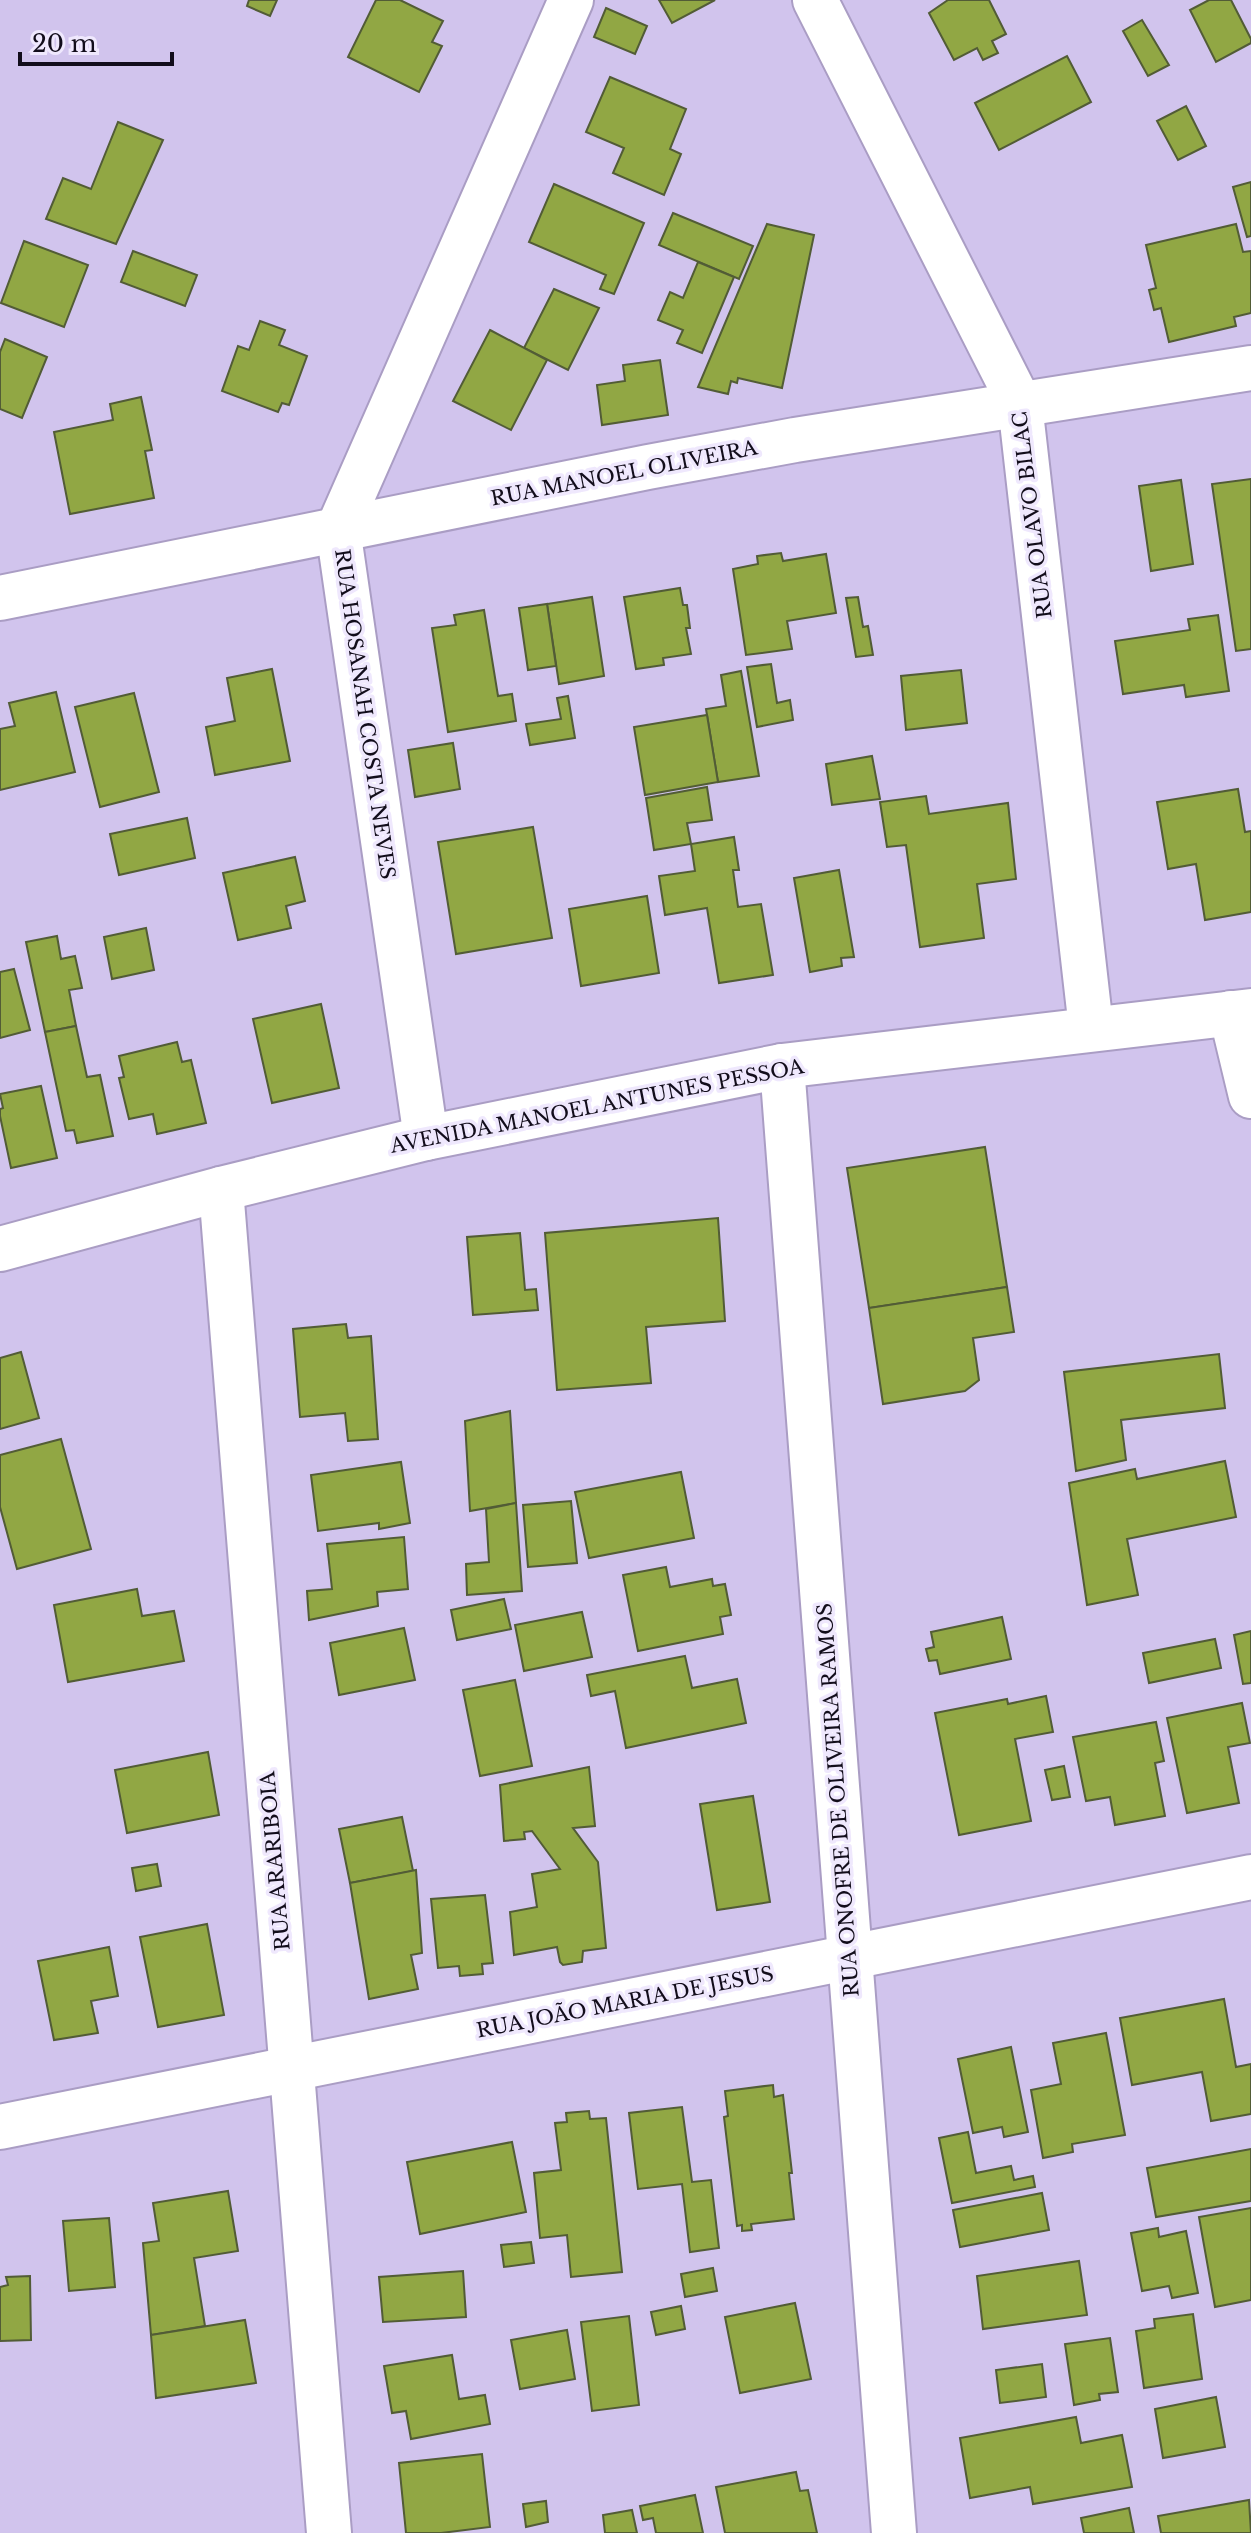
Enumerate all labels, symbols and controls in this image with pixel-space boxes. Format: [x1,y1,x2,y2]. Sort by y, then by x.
scale bar [20,16,172,66]
text: 20 m [32,29,97,58]
street label: RUA OLAVO BILAC [1007,410,1057,620]
street label: RUA MANOEL OLIVEIRA [489,435,760,511]
street label: RUA HOSANAH COSTA NEVES [330,547,400,881]
street label: AVENIDA MANOEL ANTUNES PESSOA [387,1054,806,1158]
street label: RUA ONOFRE DE OLIVEIRA RAMOS [812,1602,864,1998]
street label: RUA ARARIBOIA [255,1770,295,1952]
street label: RUA JOÃO MARIA DE JESUS [474,1960,776,2043]

